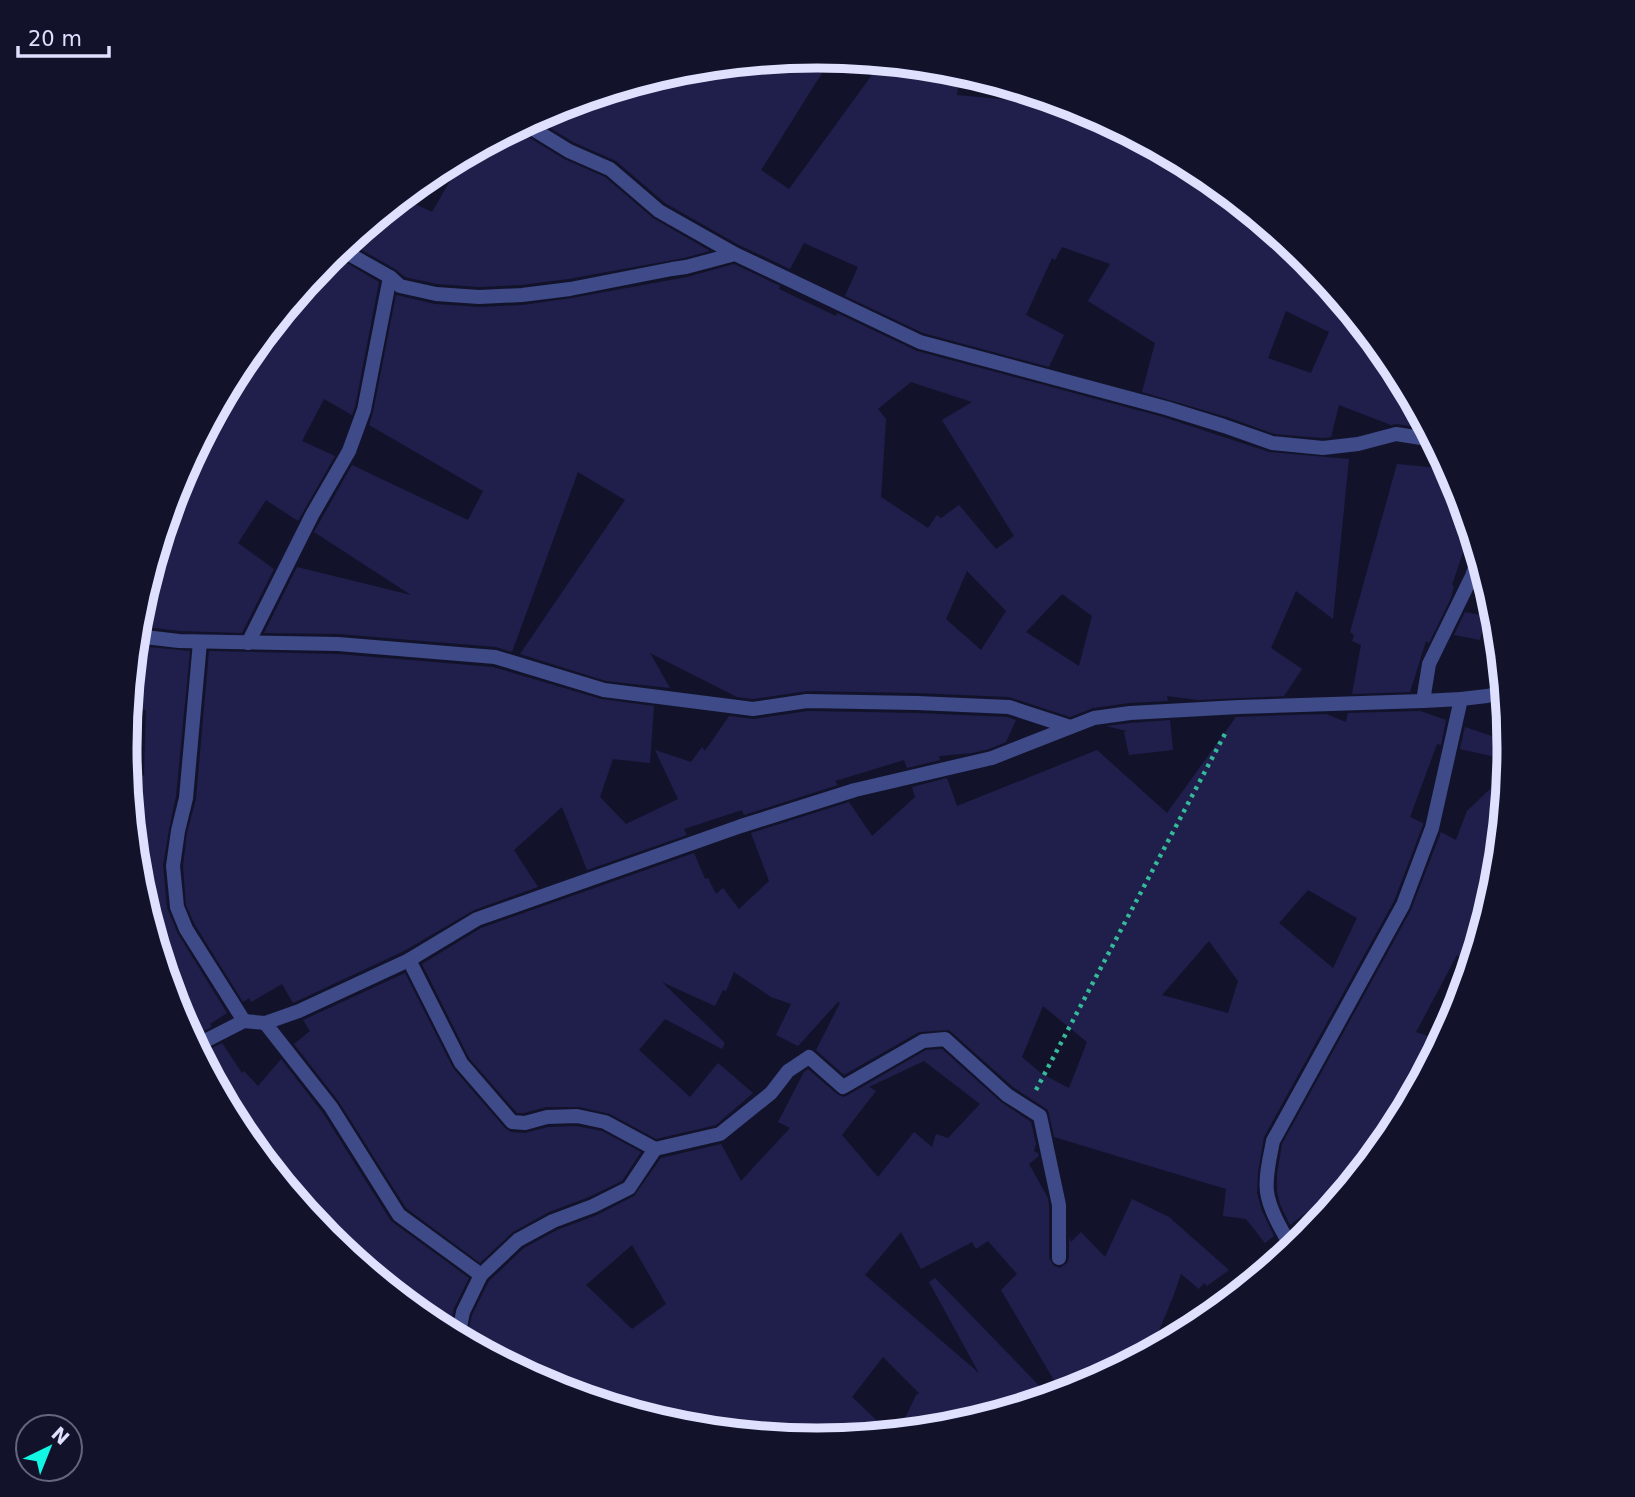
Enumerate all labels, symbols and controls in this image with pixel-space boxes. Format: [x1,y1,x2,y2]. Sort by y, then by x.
scale bar [18,14,108,58]
text: 20 m [28,27,82,51]
north arrow [14,1413,84,1483]
text: N [47,1422,74,1449]

